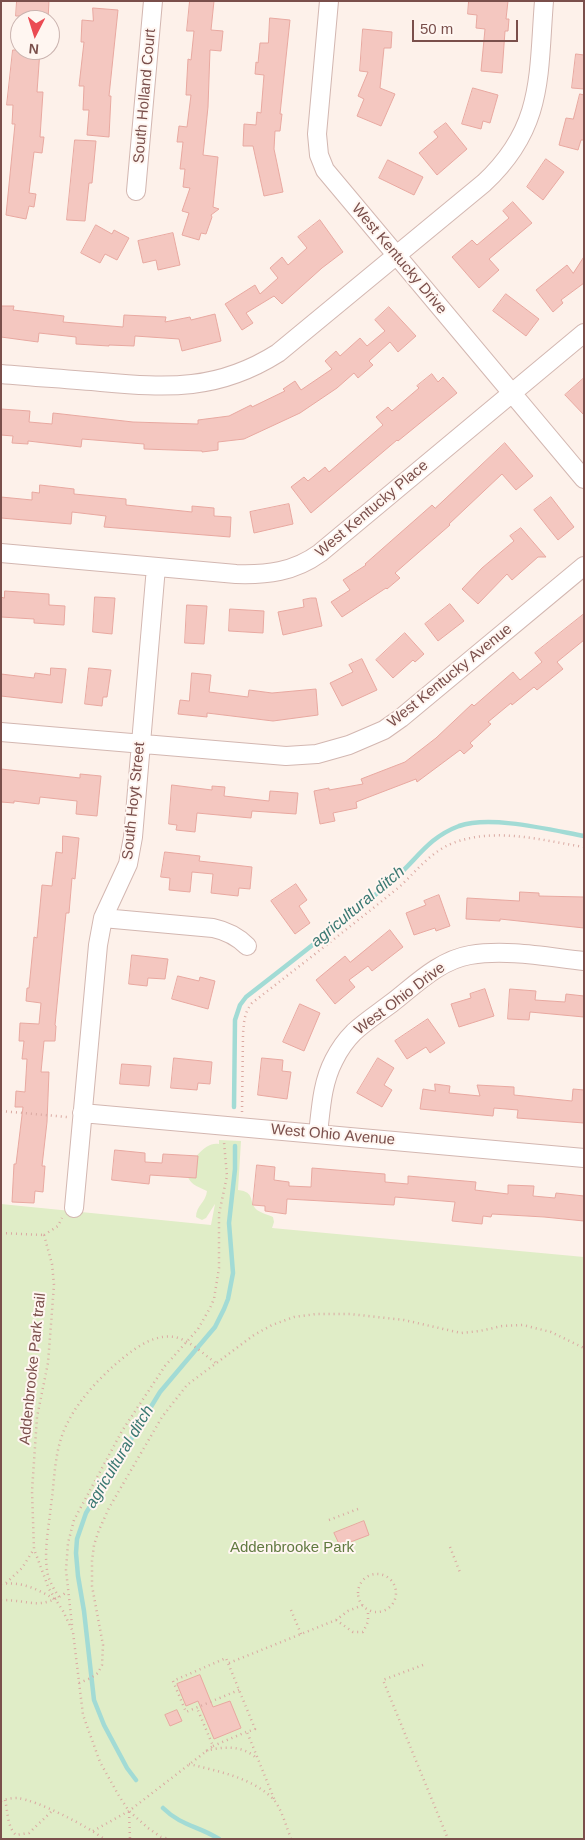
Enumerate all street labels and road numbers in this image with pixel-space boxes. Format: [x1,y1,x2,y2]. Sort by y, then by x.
street label: South Holland Court [130,28,160,164]
street label: West Kentucky Drive [347,200,451,318]
street label: West Kentucky Place [312,457,432,561]
street label: West Kentucky Avenue [384,620,516,732]
street label: South Hoyt Street [119,741,149,861]
street label: West Ohio Drive [351,959,449,1039]
street label: West Ohio Avenue [270,1121,396,1149]
street label: Addenbrooke Park trail [16,1292,50,1446]

